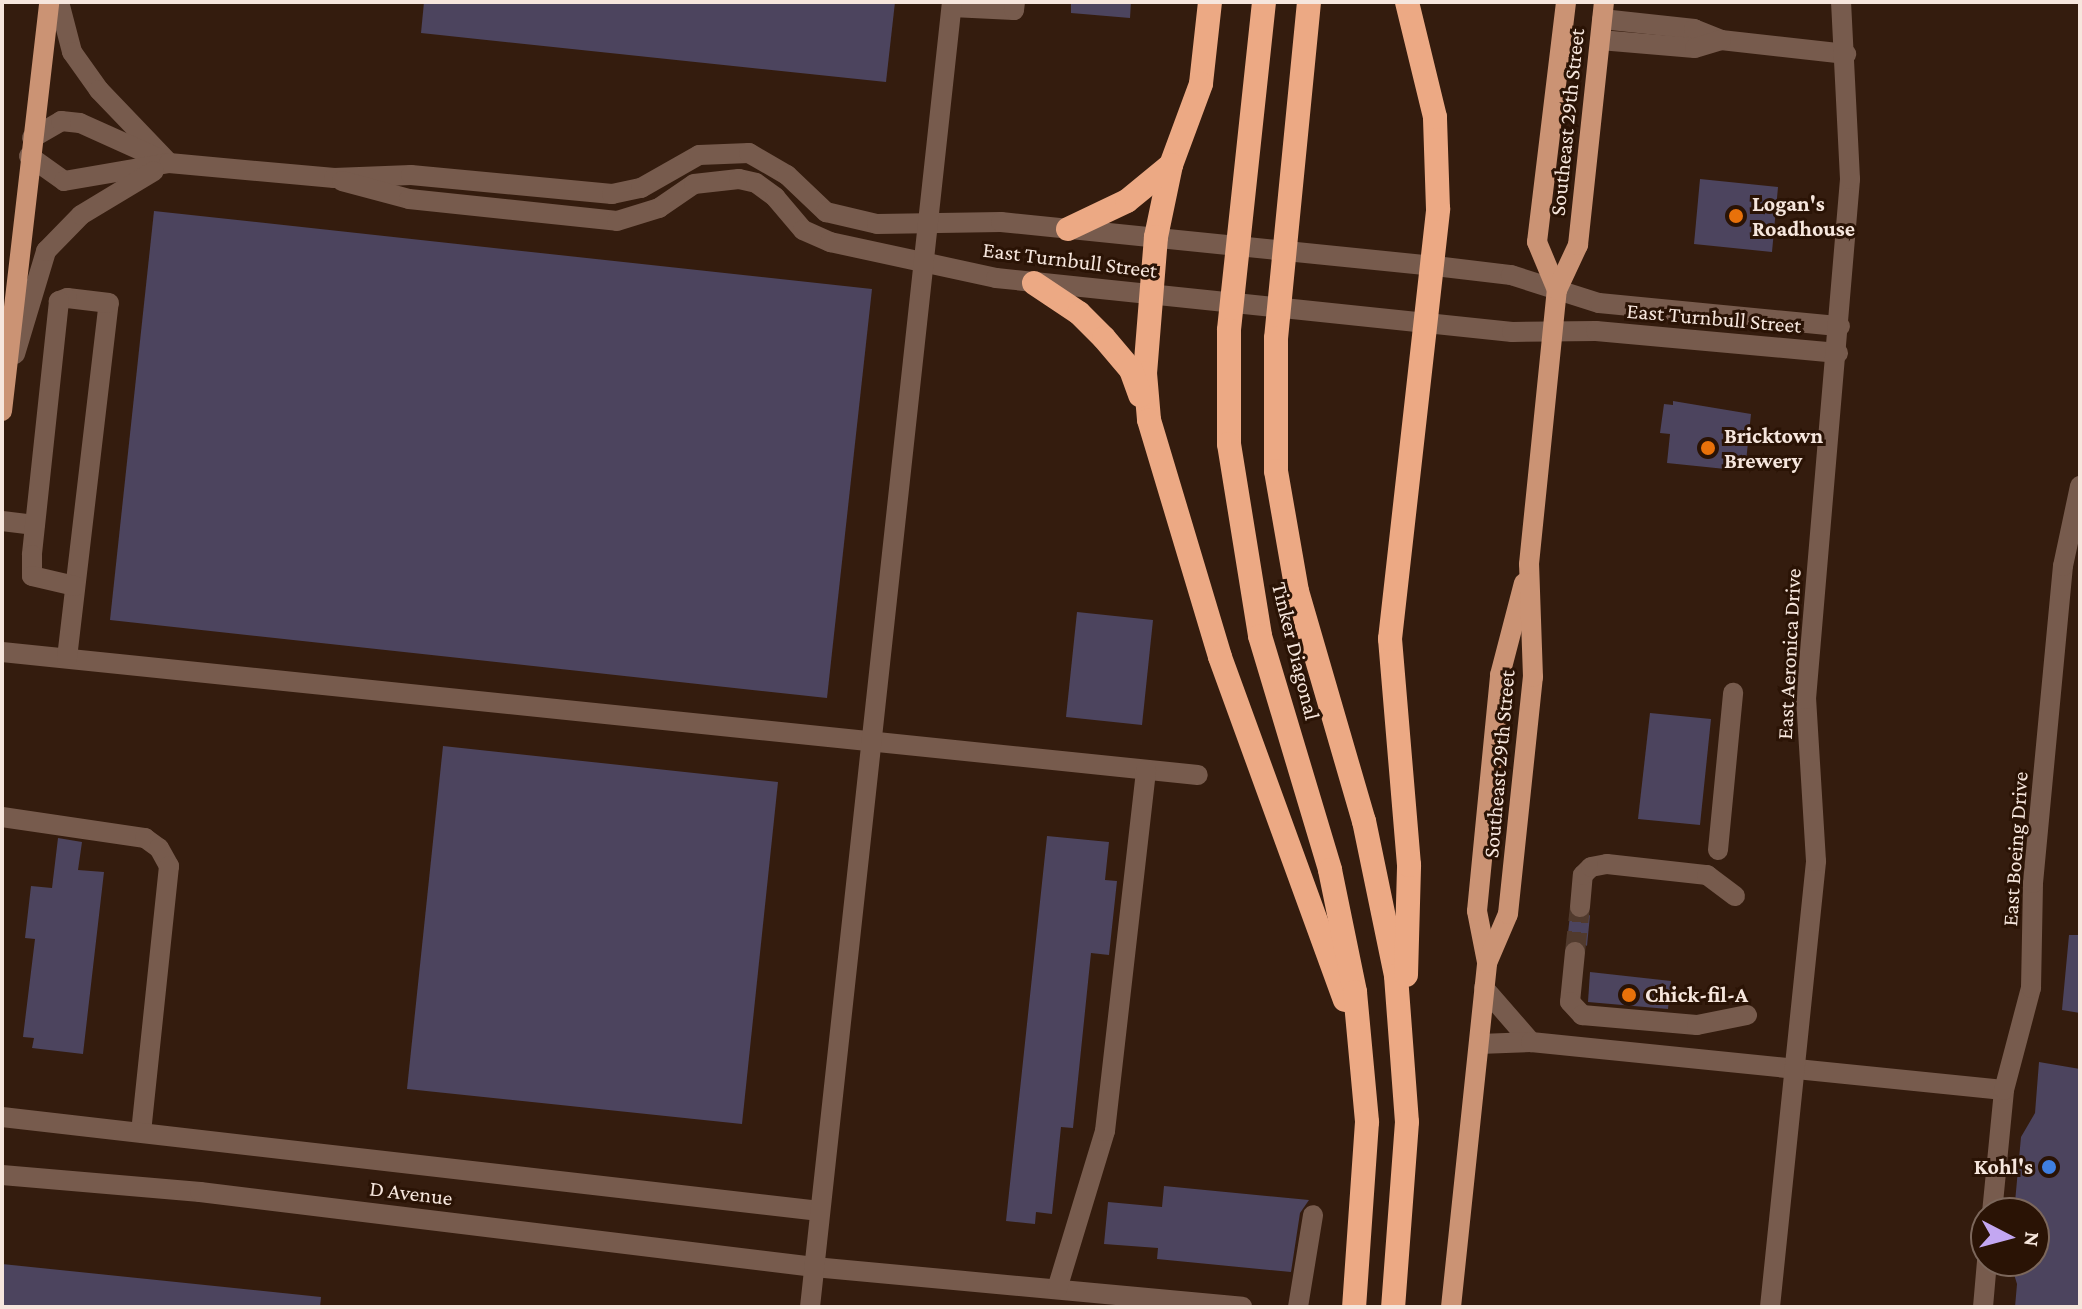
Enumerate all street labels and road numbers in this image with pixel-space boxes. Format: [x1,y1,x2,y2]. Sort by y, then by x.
street label: Southeast 29th Street [1544,27,1590,217]
street label: East Turnbull Street [981,236,1159,284]
street label: East Turnbull Street [1625,297,1803,339]
street label: East Aeronica Drive [1771,568,1807,740]
street label: Tinker Diagonal [1266,579,1326,723]
street label: Southeast 29th Street [1478,669,1520,859]
street label: East Boeing Drive [1996,771,2034,927]
street label: D Avenue [368,1175,454,1211]

